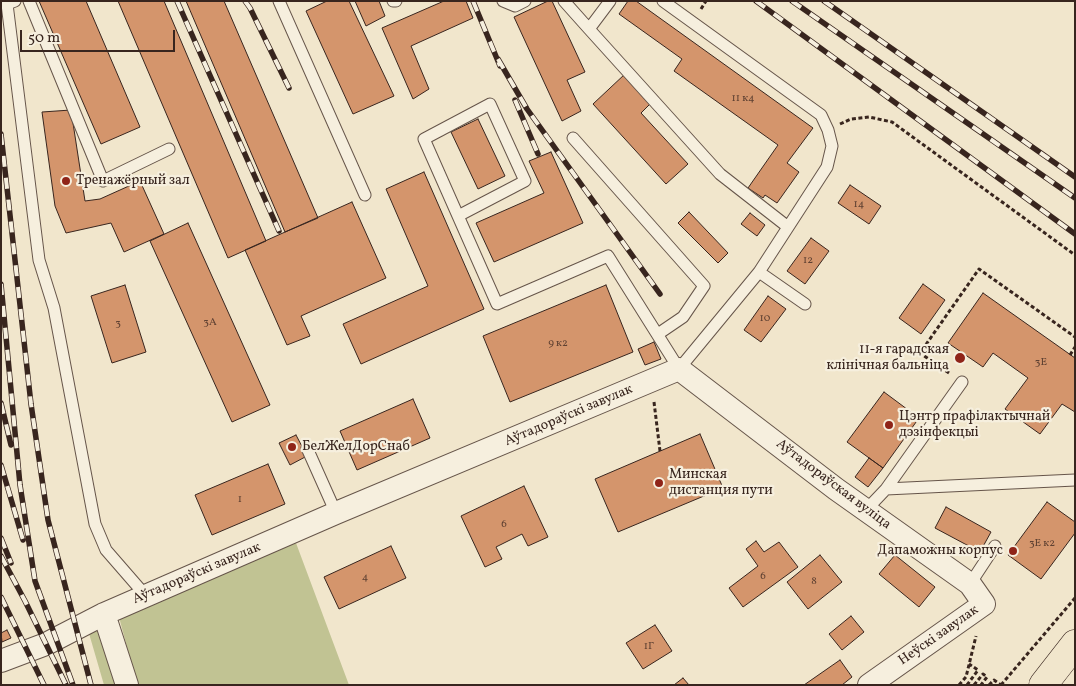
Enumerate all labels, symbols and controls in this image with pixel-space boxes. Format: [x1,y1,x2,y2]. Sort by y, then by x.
scale bar [22,20,178,52]
text: 50 m [28,28,60,49]
house number: 11 к4 [731,92,755,106]
place label: Тренажёрный зал [76,173,190,189]
marker: Тренажёрный зал [60,175,72,187]
house number: 14 [854,198,864,212]
house number: 12 [803,254,813,268]
house number: 10 [760,312,770,326]
house number: 3А [203,316,217,330]
house number: 3 [115,317,121,331]
house number: 9 к2 [548,337,568,351]
place label: 11-я гарадская клінічная бальніца [826,342,949,374]
marker: 11-я гарадская клінічная бальніца [953,351,967,365]
house number: 3Е [1035,356,1047,370]
street label: Аўтадораўскі завулак [503,381,635,451]
place label: Цэнтр прафілактычнай дэзінфекцыі [899,409,1050,442]
marker: Цэнтр прафілактычнай дэзінфекцыі [883,419,895,431]
street label: Аўтадораўская вуліца [772,436,894,534]
place label: БелЖелДорСнаб [302,439,410,455]
marker: БелЖелДорСнаб [286,441,298,453]
place label: Минская дистанция пути [669,467,773,500]
marker: Минская дистанция пути [653,477,665,489]
house number: 1 [238,493,242,507]
house number: 6 [501,518,507,532]
house number: 3Е к2 [1029,537,1055,551]
street label: Аўтадораўскі завулак [131,539,263,609]
place label: Дапаможны корпус [877,543,1003,559]
marker: Дапаможны корпус [1007,545,1019,557]
house number: 6 [760,570,766,584]
house number: 4 [362,571,368,585]
house number: 8 [811,575,817,589]
street label: Неўскі завулак [896,602,982,670]
house number: 1Г [644,640,654,654]

